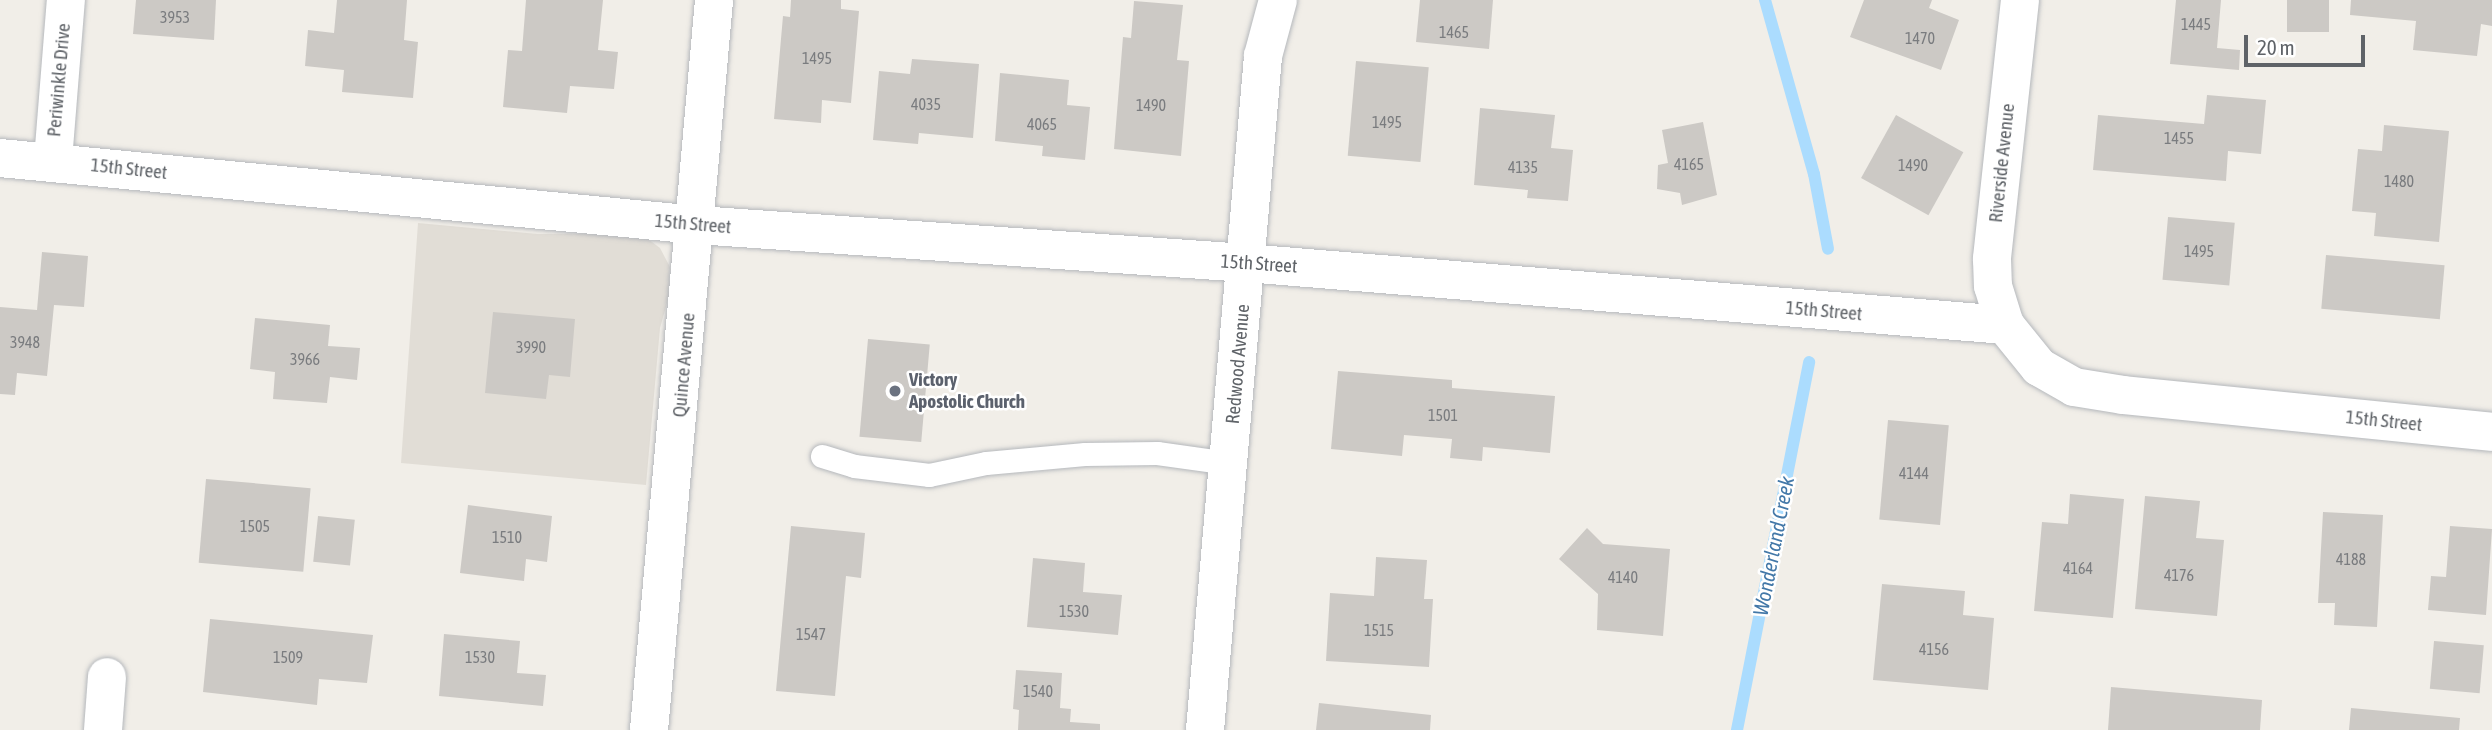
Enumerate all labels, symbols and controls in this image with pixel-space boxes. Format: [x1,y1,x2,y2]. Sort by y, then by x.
house number: 3953 [160,7,190,27]
house number: 1445 [2181,14,2211,34]
scale bar [2247,21,2368,65]
street label: Periwinkle Drive [43,22,75,138]
house number: 1465 [1439,22,1469,42]
house number: 1470 [1905,28,1935,48]
text: 20 m [2257,35,2295,59]
house number: 1495 [802,48,832,68]
house number: 4035 [911,94,941,114]
house number: 1490 [1136,95,1166,115]
street label: Riverside Avenue [1984,102,2020,224]
house number: 1495 [1372,112,1402,132]
house number: 4065 [1027,114,1057,134]
house number: 1455 [2164,128,2194,148]
street label: 15th Street [90,154,168,184]
house number: 4165 [1674,154,1704,174]
house number: 1490 [1898,155,1928,175]
house number: 4135 [1508,157,1538,177]
house number: 1480 [2384,171,2414,191]
street label: 15th Street [654,209,732,239]
house number: 1495 [2184,241,2214,261]
street label: 15th Street [1220,250,1298,278]
street label: 15th Street [1785,296,1863,326]
street label: Redwood Avenue [1221,303,1255,425]
street label: Quince Avenue [668,312,700,418]
house number: 3948 [10,332,40,352]
house number: 3990 [516,337,546,357]
house number: 3966 [290,349,320,369]
place label: Victory Apostolic Church [909,369,1025,413]
marker: Victory Apostolic Church [887,383,903,399]
house number: 1501 [1428,405,1458,425]
street label: 15th Street [2345,406,2423,436]
house number: 4144 [1899,463,1929,483]
water label: Wonderland Creek [1747,474,1799,618]
house number: 1505 [240,516,270,536]
house number: 1510 [492,527,522,547]
house number: 4188 [2336,549,2366,569]
house number: 4164 [2063,558,2093,578]
house number: 4176 [2164,565,2194,585]
house number: 4140 [1608,567,1638,587]
house number: 1530 [1059,601,1089,621]
house number: 1515 [1364,620,1394,640]
house number: 1547 [796,624,826,644]
house number: 4156 [1919,639,1949,659]
house number: 1509 [273,647,303,667]
house number: 1530 [465,647,495,667]
house number: 1540 [1023,681,1053,701]

